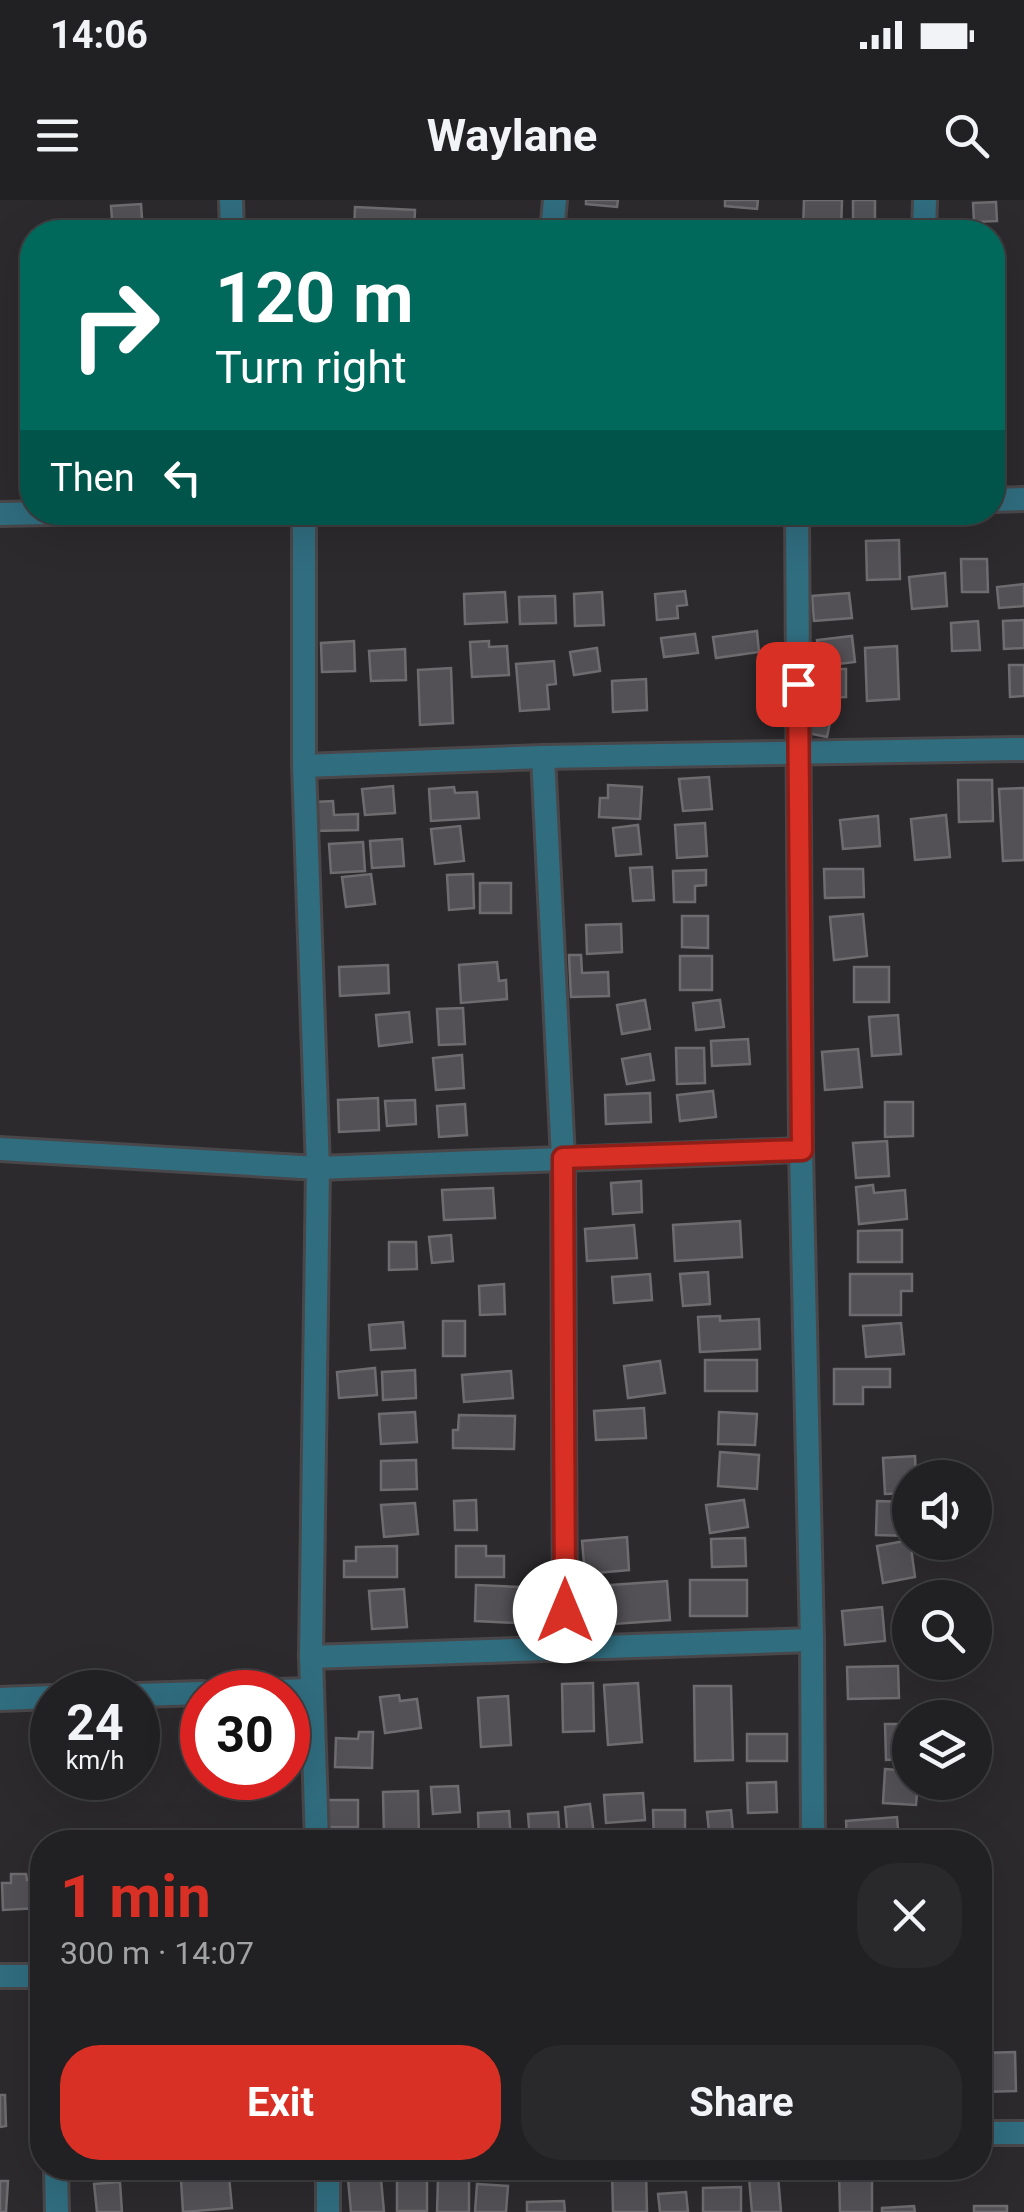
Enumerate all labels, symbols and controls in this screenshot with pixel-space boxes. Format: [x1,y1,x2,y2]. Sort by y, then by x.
text: 14:06 [50,13,148,57]
icon: menu [30,108,85,163]
icon: search [939,108,994,163]
text: Waylane [427,109,597,162]
text: 120 m [215,257,414,339]
icon: right [50,260,180,390]
text: Turn right [215,341,407,394]
icon: left [155,450,210,505]
text: Then [50,456,135,500]
pin [756,642,841,727]
icon: arrive [771,657,826,712]
map controls [892,1460,992,1800]
button: sound [892,1460,992,1560]
position arrow [513,1559,617,1663]
button: search [892,1580,992,1680]
speed limit sign: 30 [180,1670,310,1800]
text: 24 [66,1694,124,1752]
button: layers [892,1700,992,1800]
text: km/h [66,1746,124,1775]
text: 1 min [60,1861,211,1932]
button: close [857,1863,962,1968]
text: 300 m · 14:07 [60,1934,254,1972]
button: Exit [60,2045,501,2160]
button: Share [521,2045,962,2160]

